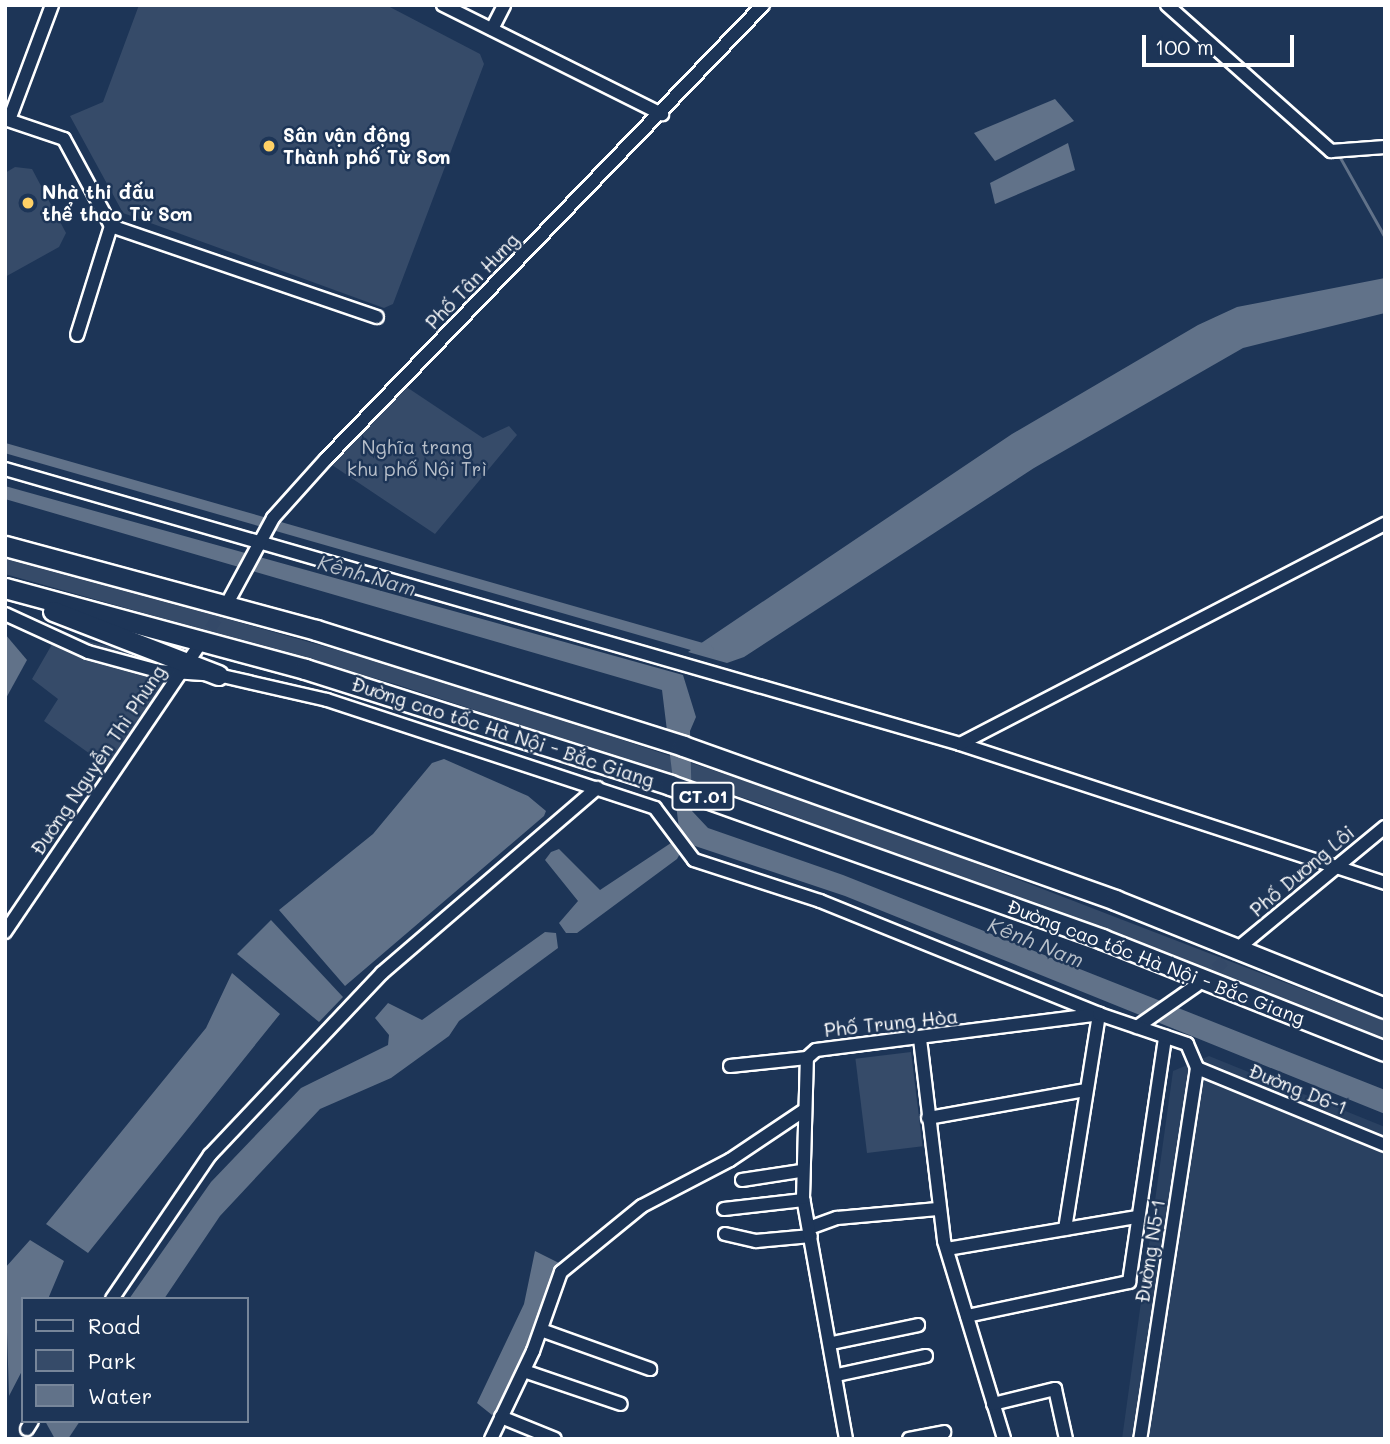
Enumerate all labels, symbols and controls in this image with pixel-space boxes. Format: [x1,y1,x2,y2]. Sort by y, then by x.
scale bar [1145,21,1297,65]
text: 100 m [1155,33,1214,60]
place label: Sân vận động Thành phố Từ Sơn [283,124,450,168]
marker: Sân vận động Thành phố Từ Sơn [261,138,277,154]
place label: Nhà thi đấu thể thao Từ Sơn [42,181,192,225]
marker: Nhà thi đấu thể thao Từ Sơn [20,195,36,211]
street label: Phố Tân Hưng [421,228,523,334]
park label: Nghĩa trang khu phố Nội Trì [347,436,487,480]
water label: Kênh Nam [315,549,419,601]
street label: Đường Nguyễn Thì Phùng [26,661,170,859]
street label: Đường cao tốc Hà Nội - Bắc Giang [349,672,657,792]
road number: CT.01 [670,782,736,810]
street label: Phố Dương Lôi [1245,821,1359,921]
street label: Đường cao tốc Hà Nội - Bắc Giang [1004,895,1308,1029]
water label: Kênh Nam [984,911,1088,973]
street label: Phố Trung Hòa [823,1005,959,1041]
street label: Đường D6-1 [1246,1059,1350,1119]
street label: Đường N5-1 [1131,1198,1169,1304]
legend [21,1297,248,1423]
text: Road [88,1312,140,1339]
text: Park [88,1347,136,1374]
text: Water [88,1382,152,1409]

